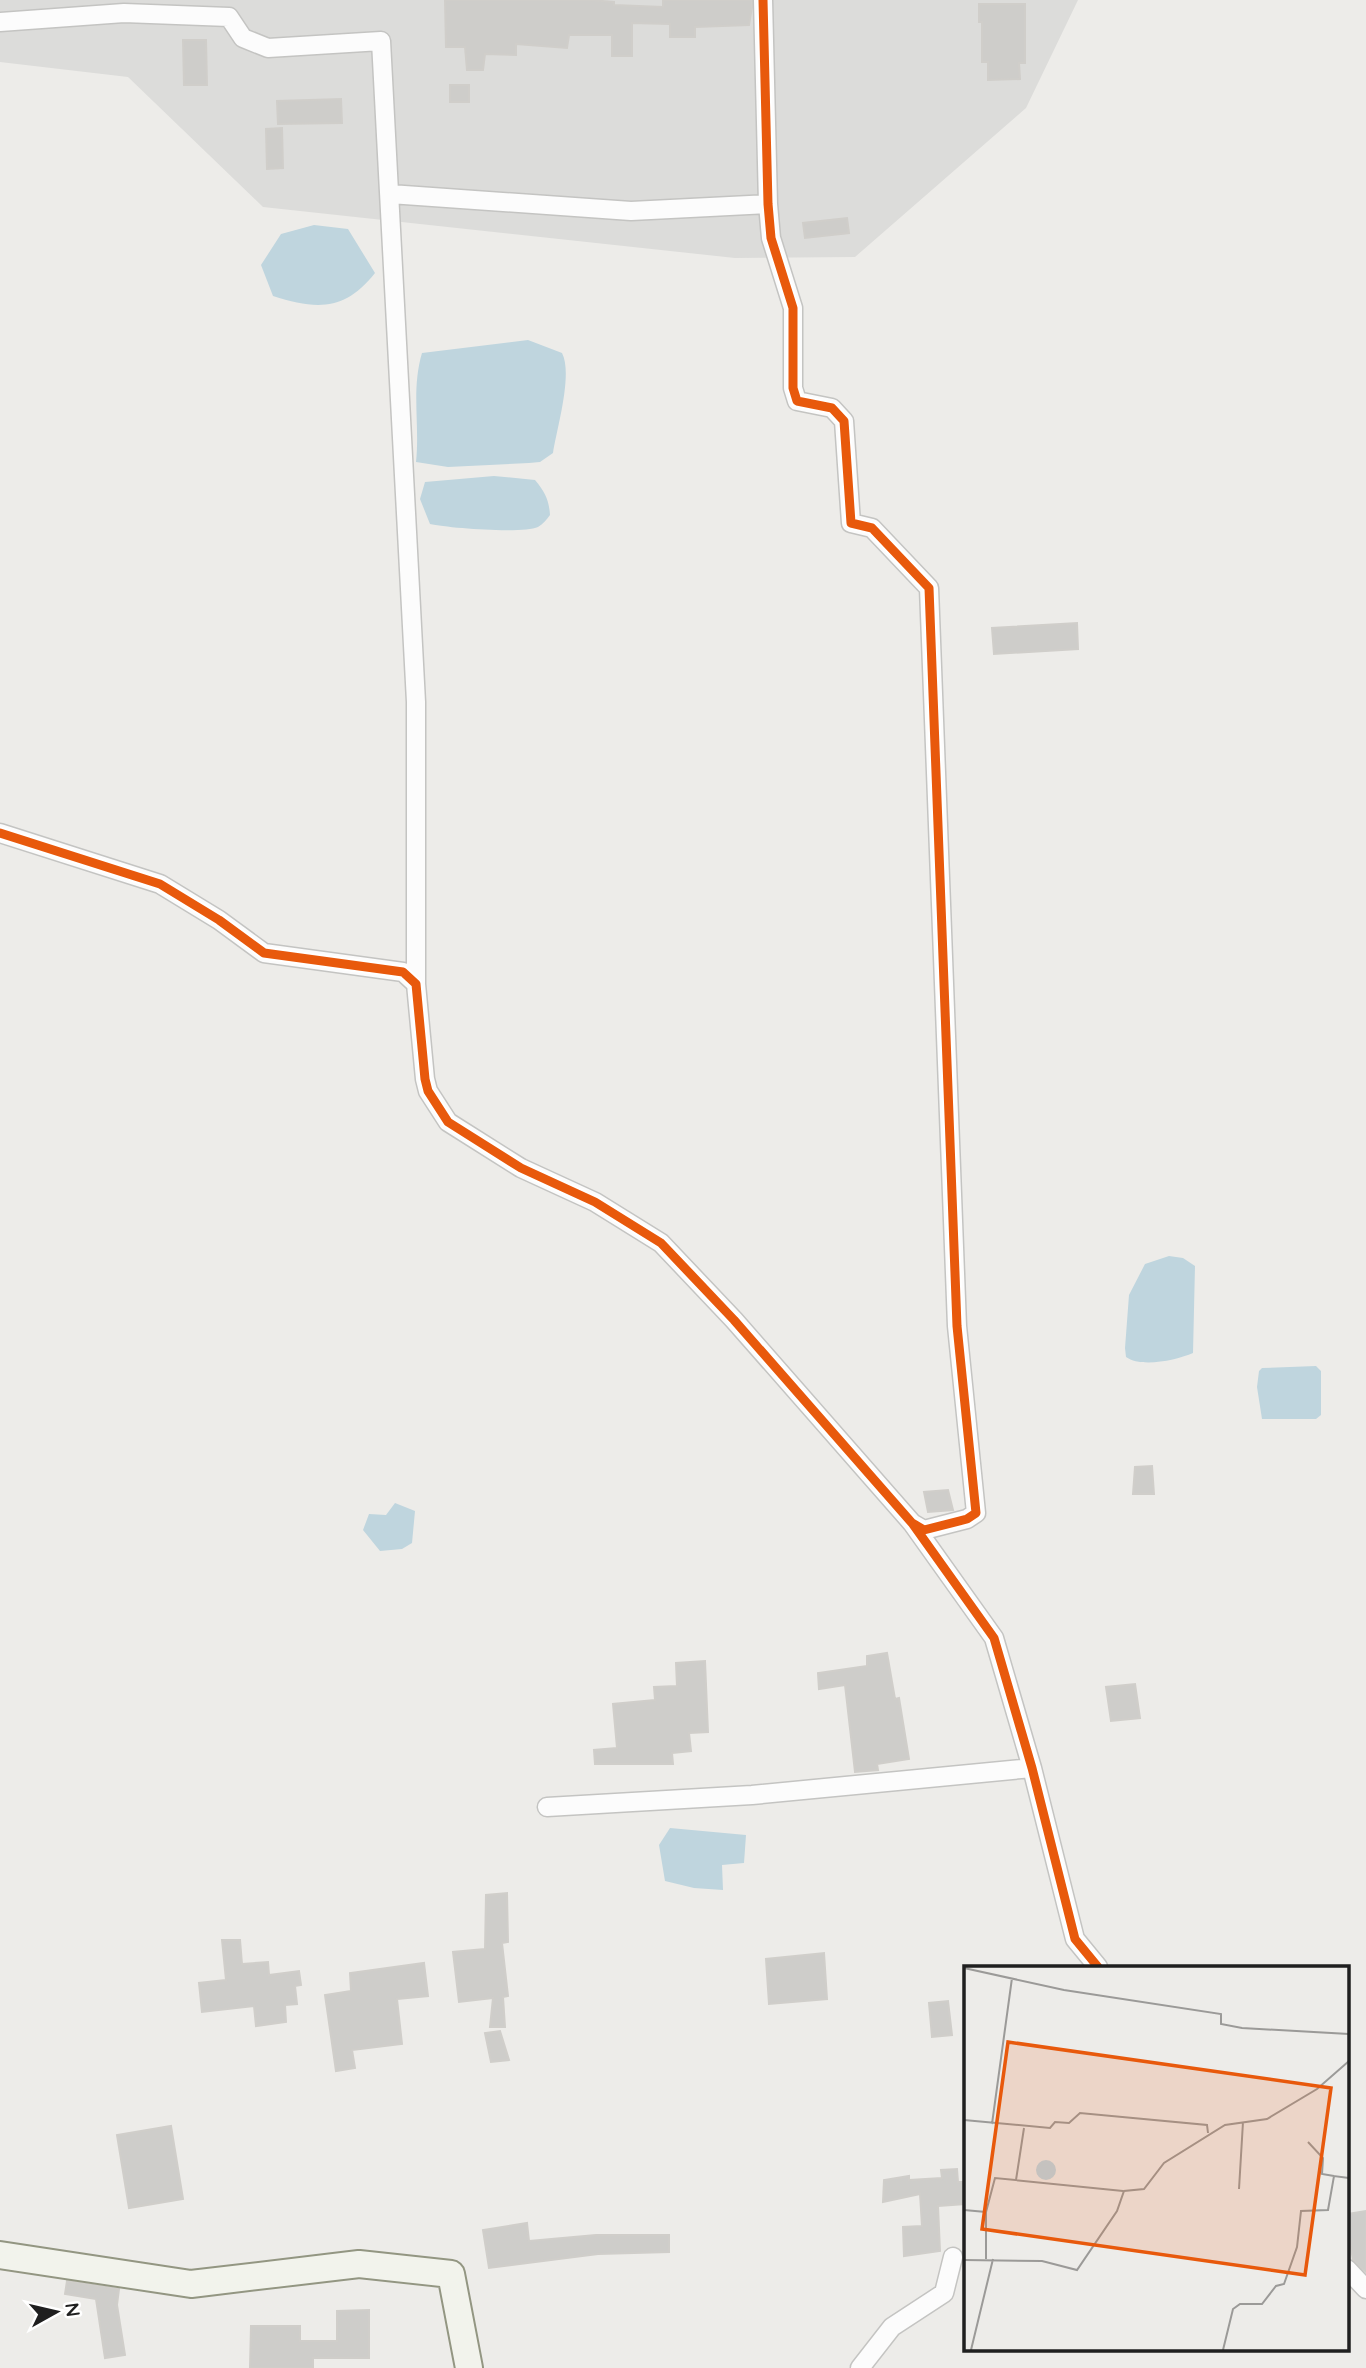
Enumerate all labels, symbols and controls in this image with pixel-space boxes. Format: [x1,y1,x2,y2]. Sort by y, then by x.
inset map [964,1966,1348,2350]
north arrow [21,2277,91,2347]
text: N [60,2301,86,2318]

